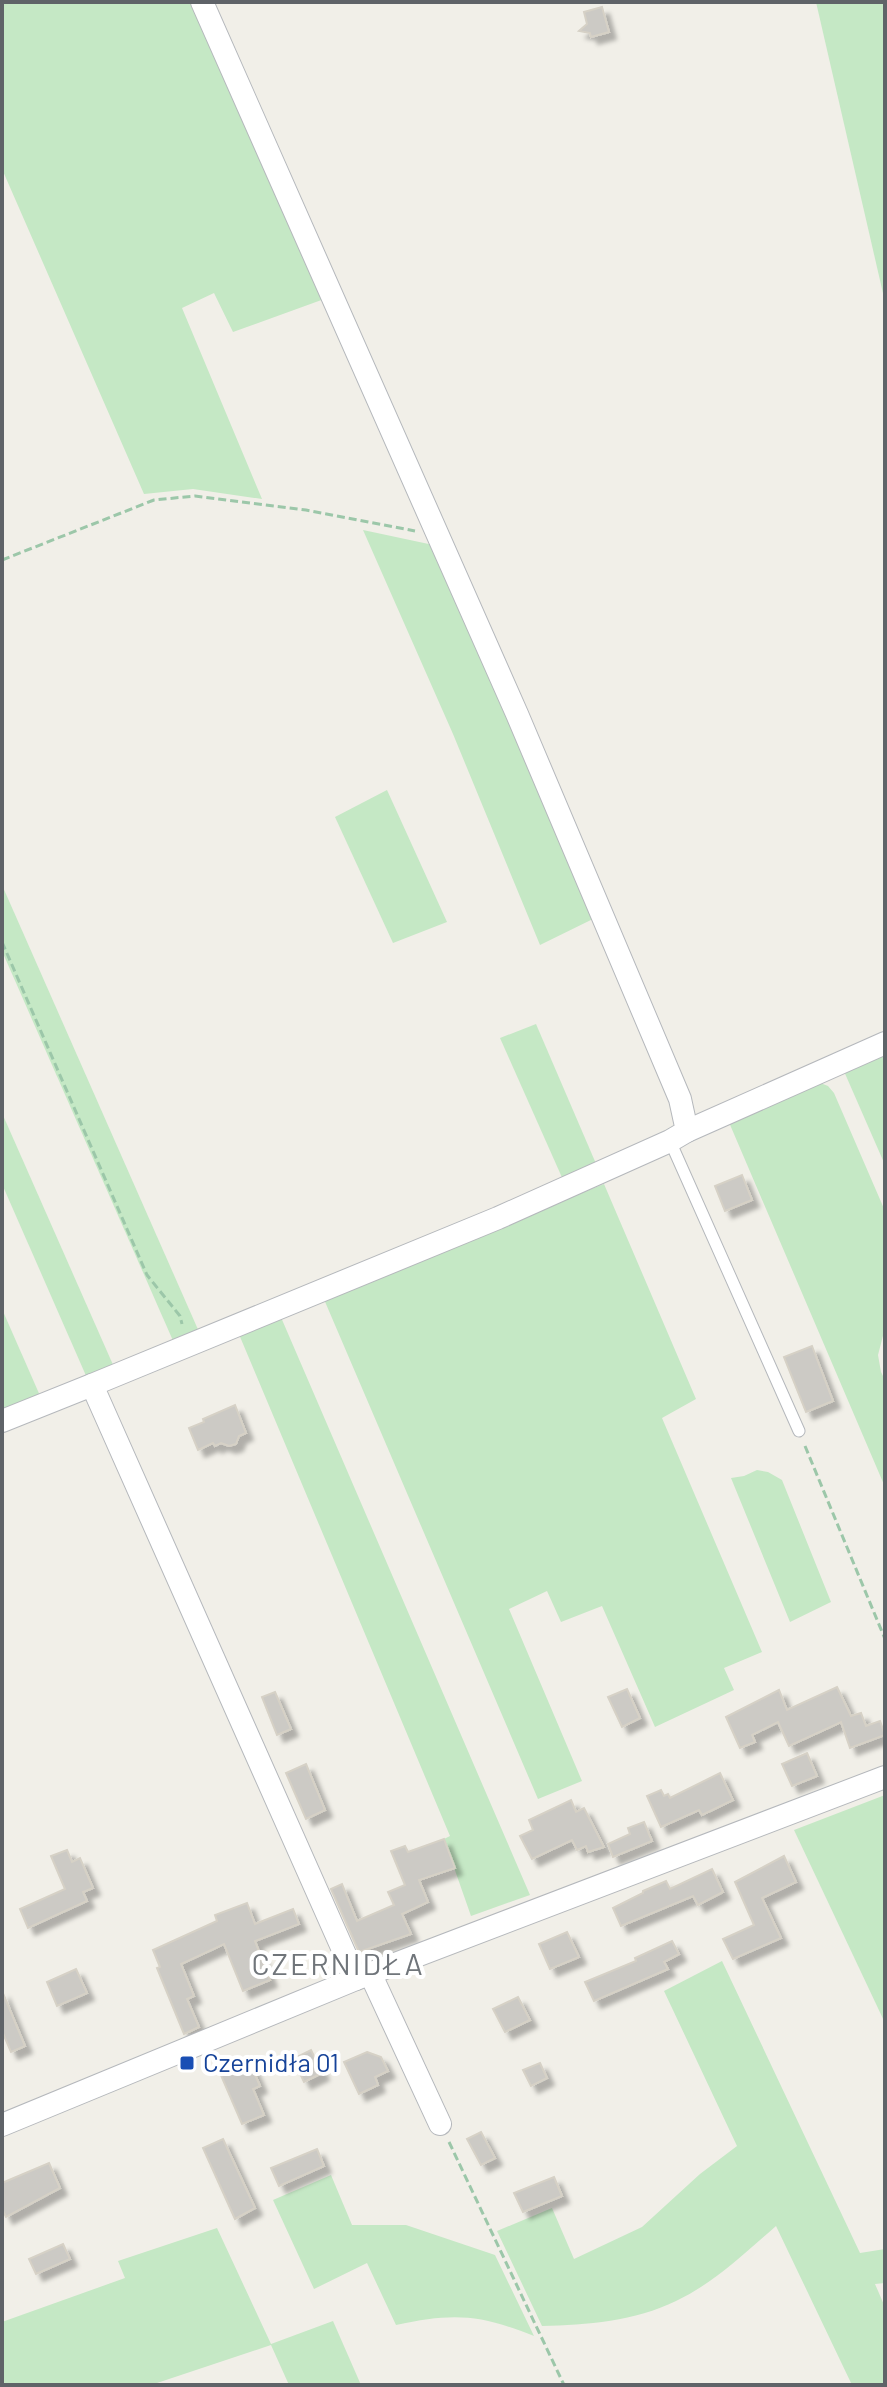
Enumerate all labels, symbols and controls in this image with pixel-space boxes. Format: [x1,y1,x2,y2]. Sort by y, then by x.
district label: CZERNIDŁA [251,1945,425,1981]
place label: Czernidła 01 [203,2046,339,2077]
marker: Czernidła 01 [178,2054,196,2072]

